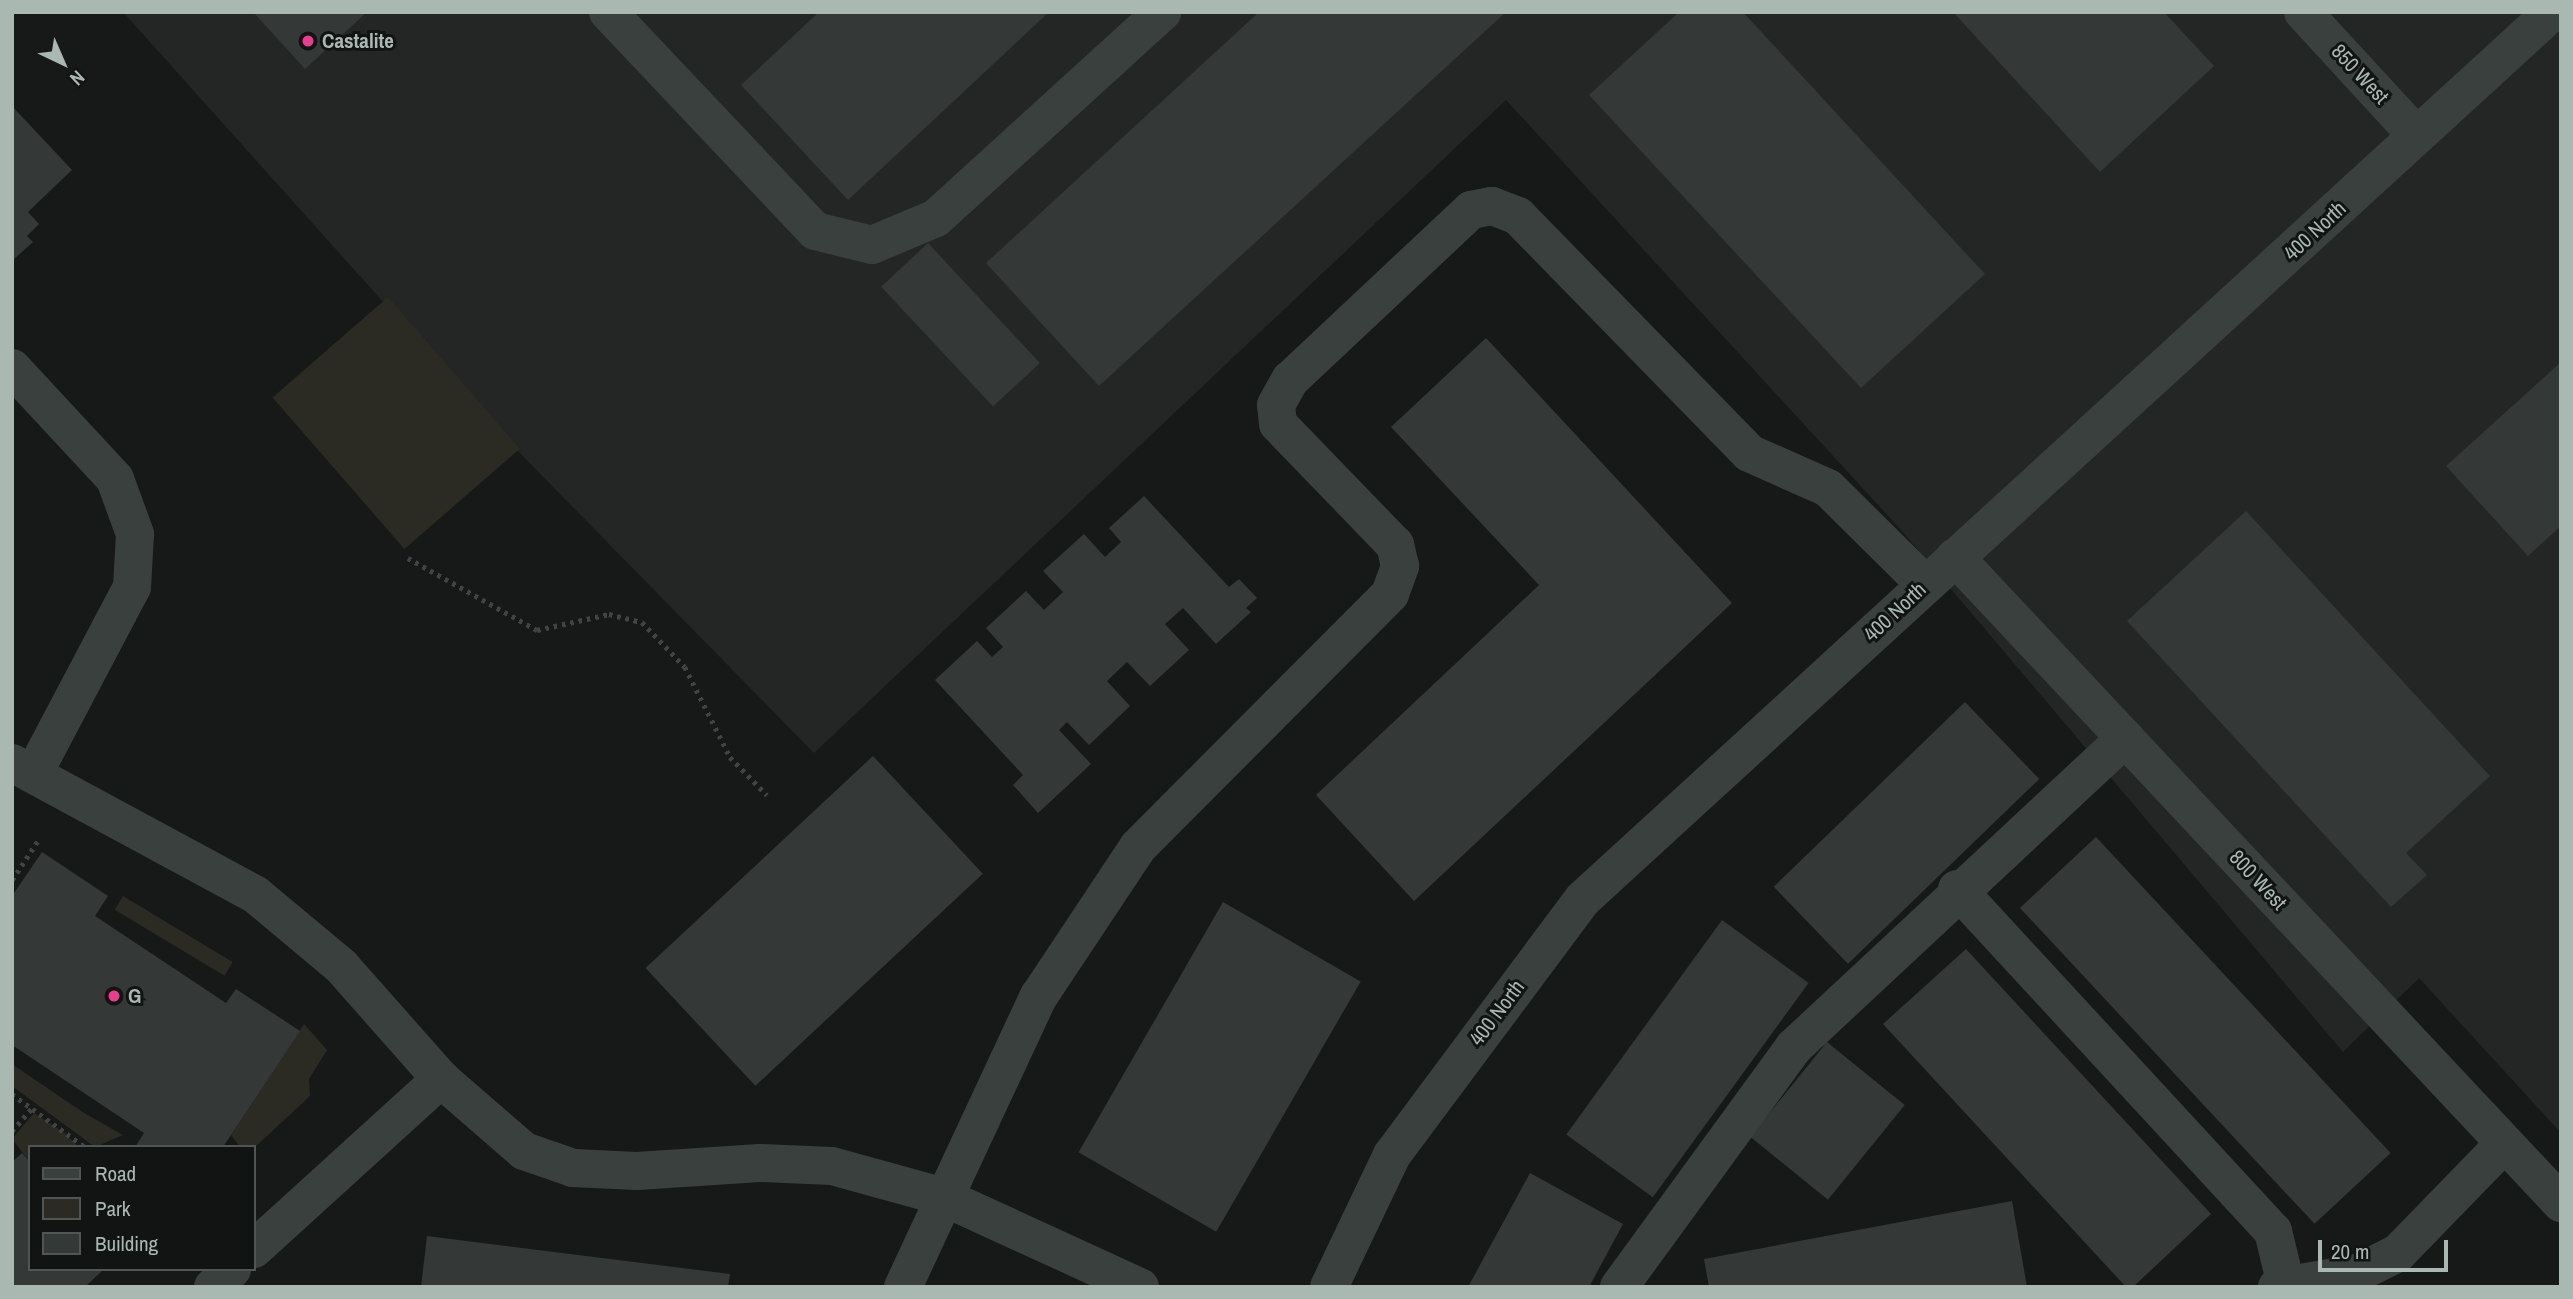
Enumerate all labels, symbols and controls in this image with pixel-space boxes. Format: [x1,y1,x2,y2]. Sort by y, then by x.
north arrow [28,28,98,98]
place label: Castalite [322,28,394,54]
marker: Castalite [300,33,316,49]
street label: 850 West [2326,39,2394,109]
text: N [65,65,91,91]
street label: 400 North [2279,196,2351,266]
street label: 400 North [1859,577,1931,647]
street label: 800 West [2224,845,2292,915]
street label: 400 North [1464,975,1530,1051]
place label: G [128,983,141,1009]
marker: G [106,988,122,1004]
legend [28,1145,256,1271]
text: Road [95,1159,136,1188]
text: Park [95,1194,130,1223]
scale bar [2321,1226,2450,1270]
text: Building [95,1229,158,1258]
text: 20 m [2331,1237,2369,1266]

